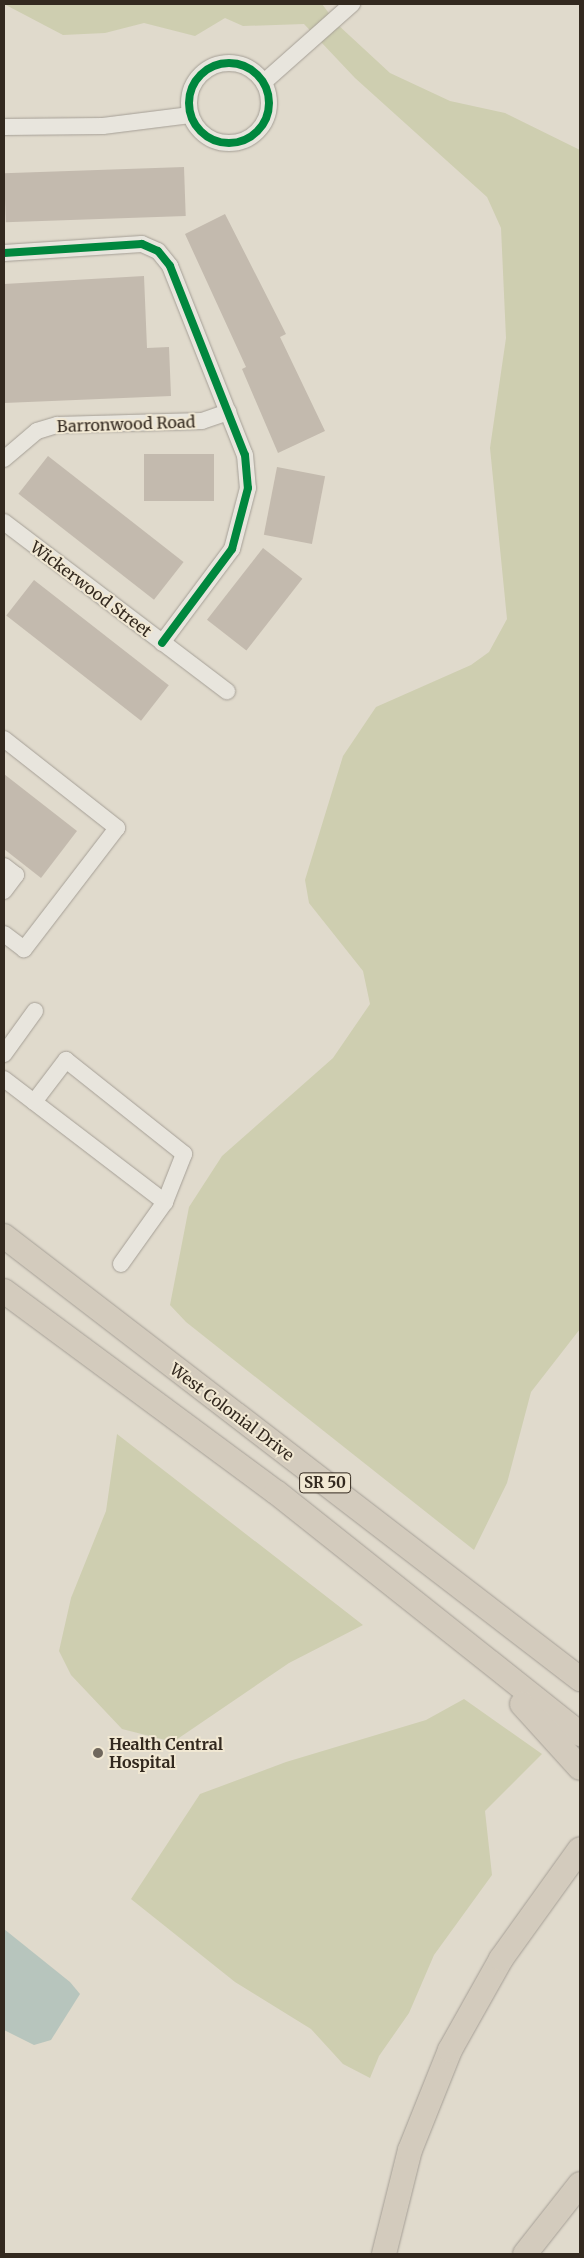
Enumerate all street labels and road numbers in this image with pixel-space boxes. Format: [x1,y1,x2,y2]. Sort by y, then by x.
street label: Barronwood Road [56,412,196,436]
street label: Wickerwood Street [27,537,155,641]
street label: West Colonial Drive [166,1359,298,1465]
road number: SR 50 [299,1470,351,1496]

